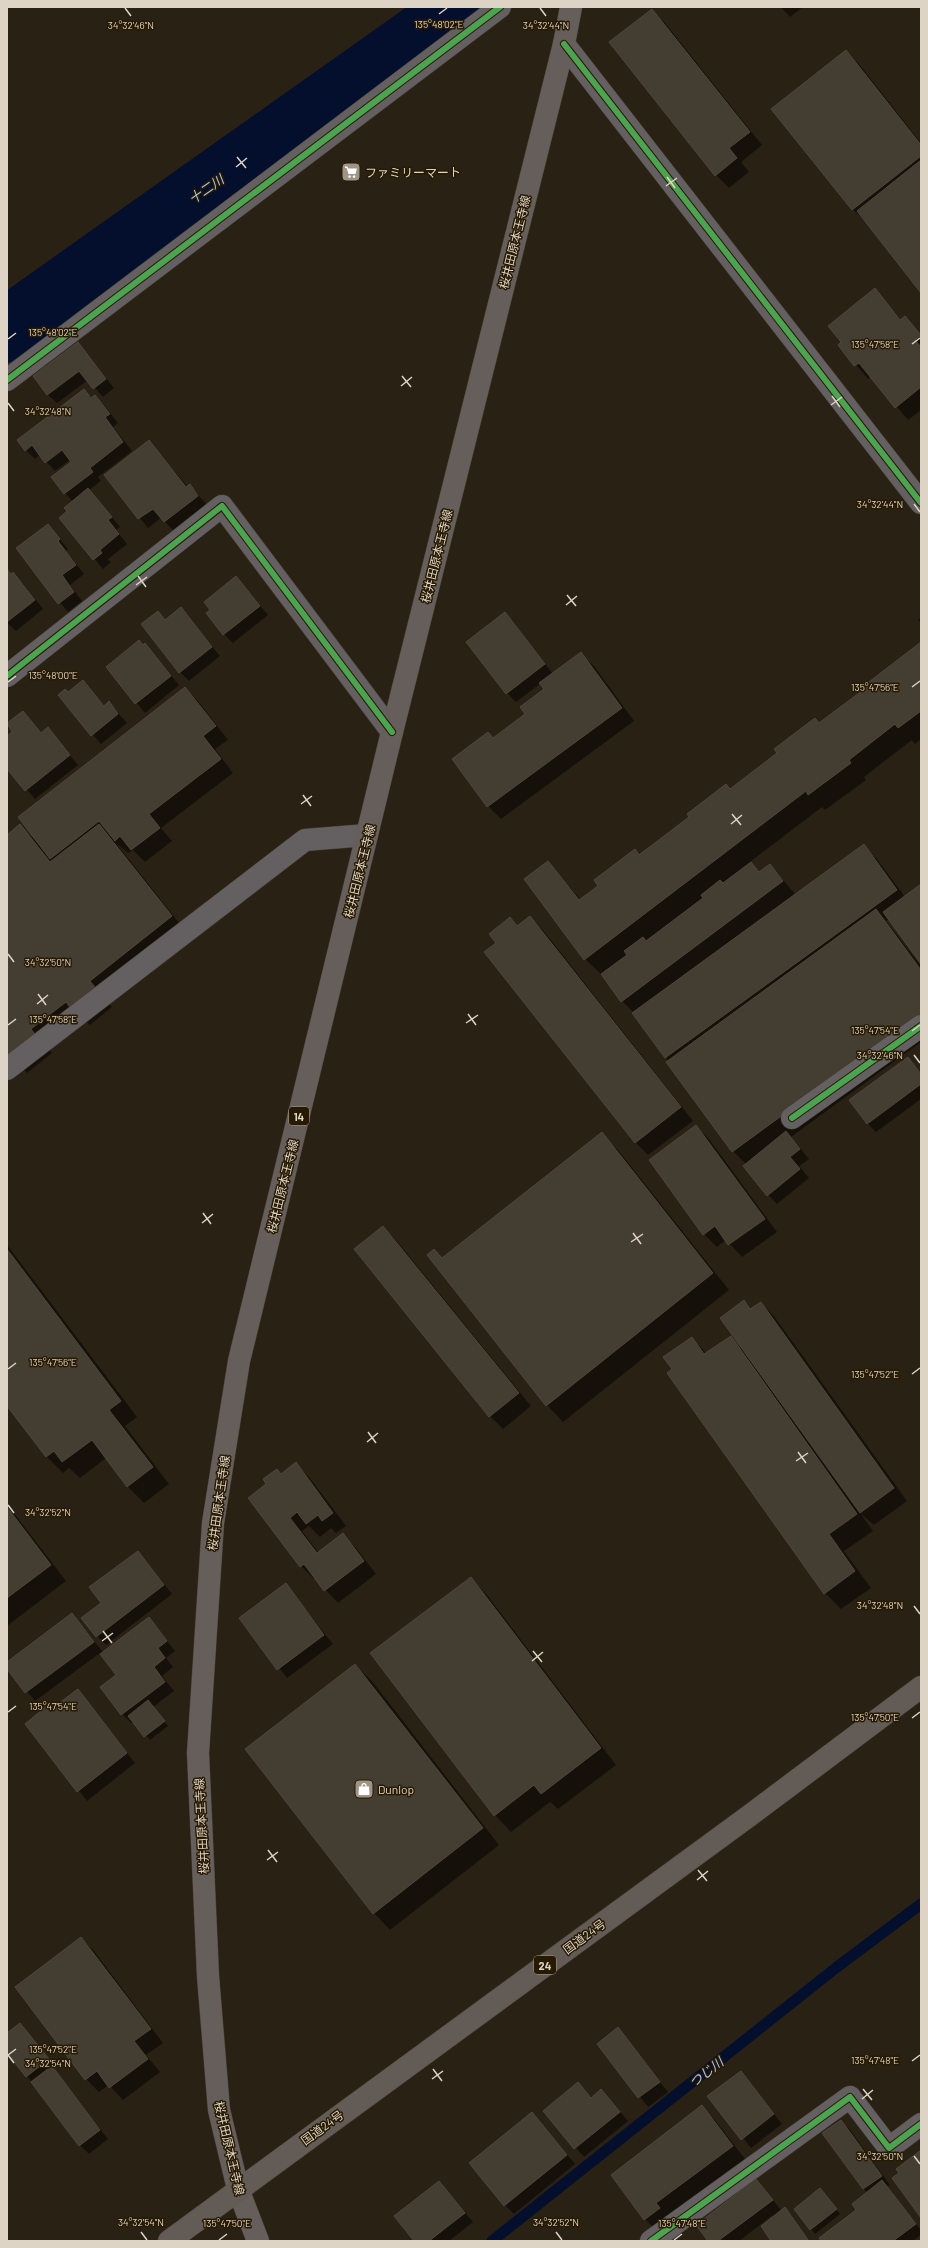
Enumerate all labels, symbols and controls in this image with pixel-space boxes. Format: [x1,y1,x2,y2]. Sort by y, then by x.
text: 135°48'02"E [414,18,464,30]
text: 34°32'46"N [108,19,154,31]
text: 34°32'44"N [523,19,569,31]
supermarket icon: ファミリーマート [340,161,362,183]
place label: ファミリーマート [365,165,461,179]
water label: 十二川 [185,170,228,207]
street label: 桜井田原本王寺線 [496,194,532,290]
text: 135°48'02"E [28,326,78,338]
text: 135°47'58"E [851,338,899,350]
text: 34°32'48"N [25,405,71,417]
text: 34°32'44"N [857,498,903,510]
street label: 桜井田原本王寺線 [418,508,454,604]
text: 135°48'00"E [28,669,78,681]
text: 135°47'56"E [851,681,899,693]
street label: 桜井田原本王寺線 [341,823,377,919]
text: 34°32'50"N [25,956,71,968]
text: 135°47'58"E [29,1013,77,1025]
text: 135°47'54"E [851,1024,899,1036]
text: 34°32'46"N [857,1049,903,1061]
road number: 14 [289,1107,309,1125]
street label: 桜井田原本王寺線 [264,1138,300,1234]
text: 135°47'56"E [29,1356,77,1368]
text: 135°47'52"E [851,1368,899,1380]
street label: 桜井田原本王寺線 [204,1454,232,1552]
text: 34°32'52"N [25,1506,71,1518]
text: 34°32'48"N [857,1599,903,1611]
text: 135°47'54"E [29,1700,77,1712]
text: 135°47'50"E [851,1711,899,1723]
street label: 桜井田原本王寺線 [191,1778,211,1874]
shop icon: Dunlop [353,1778,375,1800]
place label: Dunlop [378,1782,414,1796]
street label: 国道24号 [560,1916,608,1956]
road number: 24 [534,1956,556,1974]
text: 135°47'52"E [29,2043,77,2055]
water label: つじ川 [686,2052,728,2090]
text: 135°47'48"E [851,2054,899,2066]
text: 34°32'54"N [25,2057,71,2069]
street label: 桜井田原本王寺線 [212,2100,248,2196]
street label: 国道24号 [298,2107,346,2147]
text: 34°32'50"N [857,2150,903,2162]
text: 34°32'54"N [118,2216,164,2228]
text: 34°32'52"N [533,2216,579,2228]
text: 135°47'50"E [203,2217,251,2229]
text: 135°47'48"E [658,2217,706,2229]

